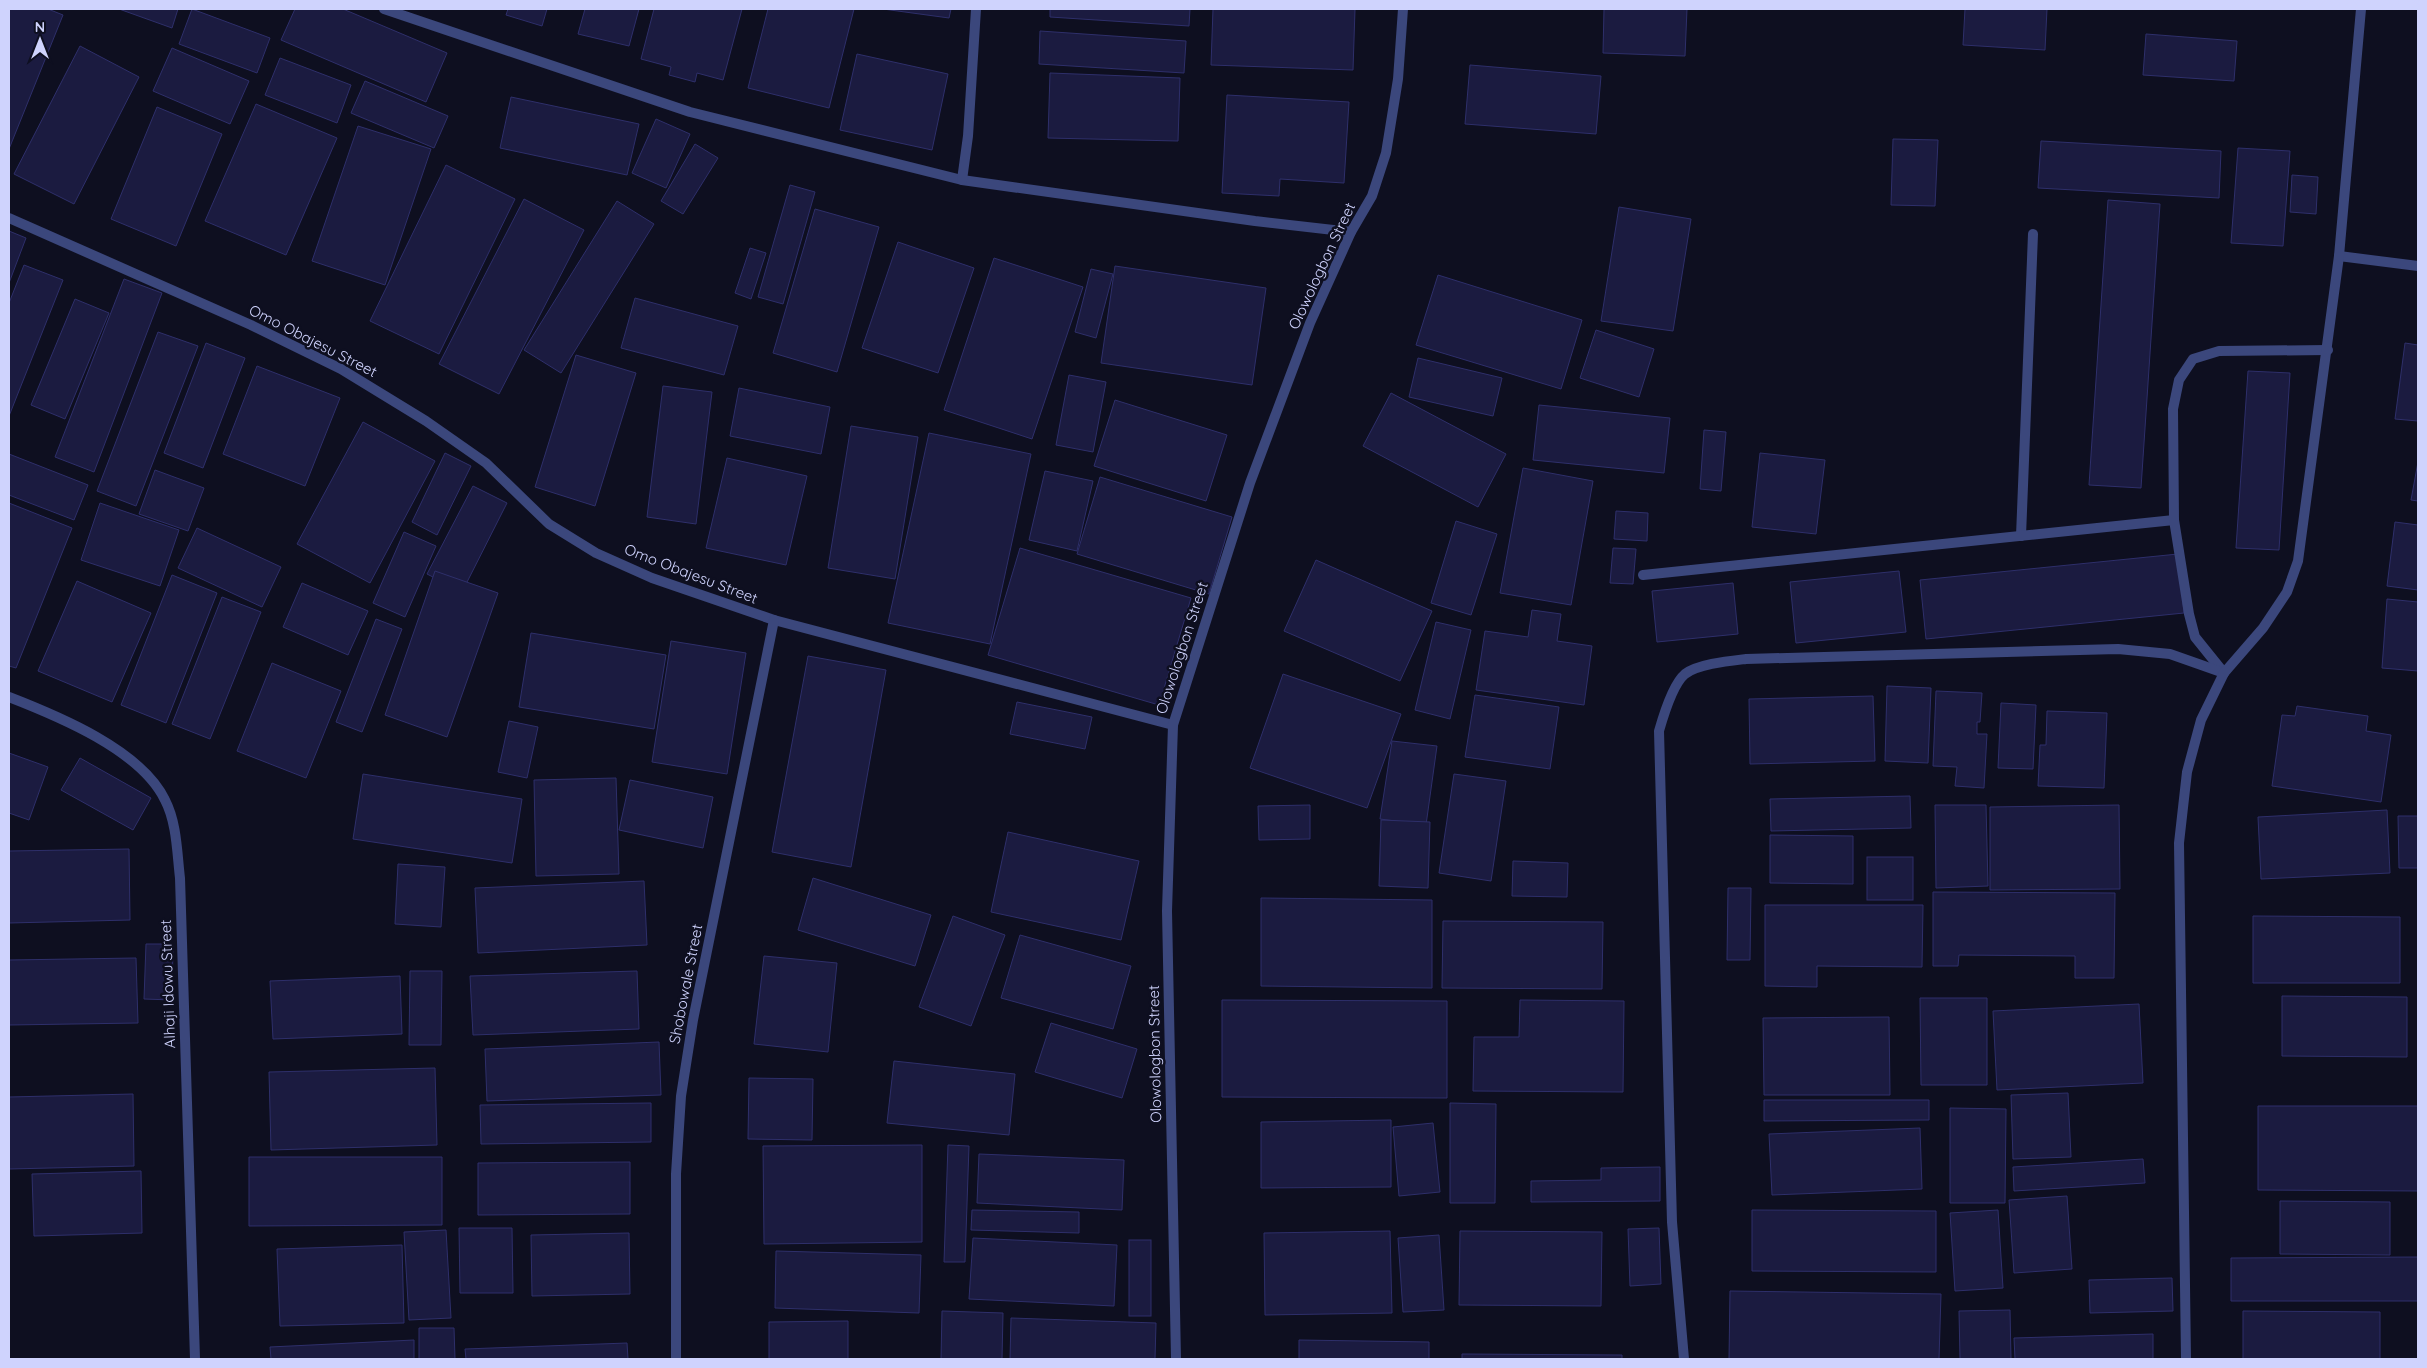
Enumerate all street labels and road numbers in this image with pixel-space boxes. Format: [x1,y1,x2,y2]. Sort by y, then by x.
street label: Olowologbon Street [1284,199,1359,332]
street label: Omo Obajesu Street [246,300,380,381]
street label: Omo Obajesu Street [622,539,760,608]
street label: Olowologbon Street [1151,579,1212,716]
street label: Alhaji Idowu Street [156,919,179,1049]
street label: Shobowale Street [665,922,706,1045]
street label: Olowologbon Street [1144,985,1165,1123]

